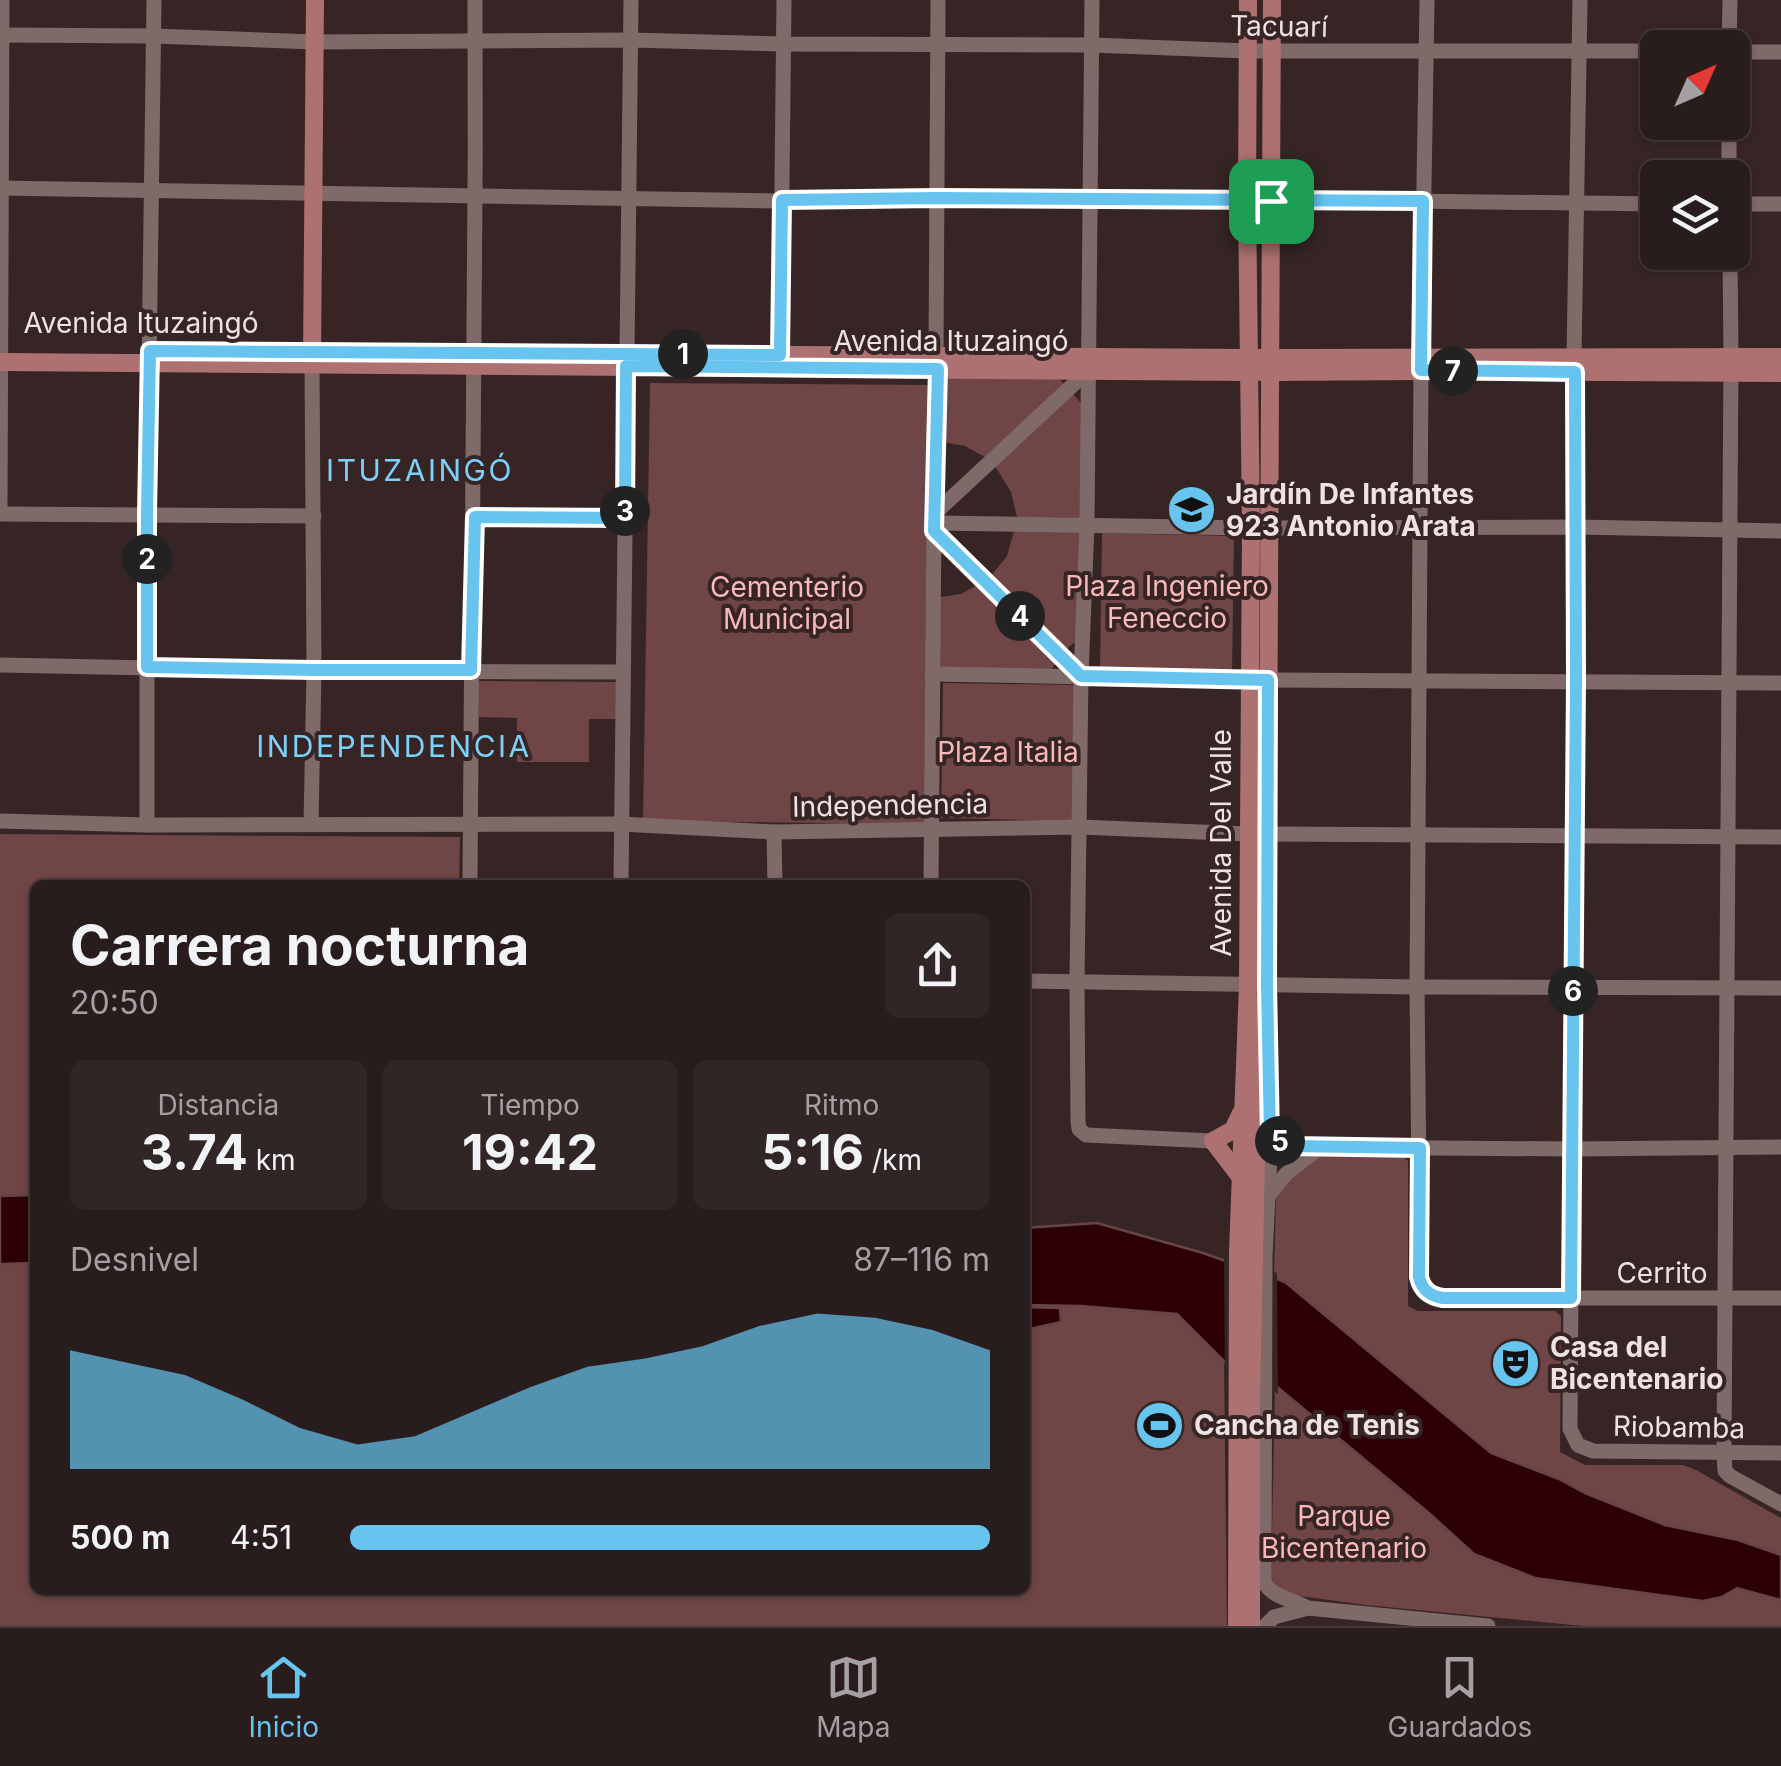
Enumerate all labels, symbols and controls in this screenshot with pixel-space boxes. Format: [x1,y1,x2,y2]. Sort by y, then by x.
street label: Tacuarí [1230,8,1328,44]
north arrow [1640,30,1750,140]
map controls [1640,30,1750,270]
pin [1229,159,1314,244]
button: layers [1640,160,1750,270]
icon: arrive [1244,174,1299,229]
street label: Avenida Ituzaingó [23,306,259,340]
street label: Avenida Ituzaingó [833,324,1069,358]
pin: 1 [658,329,708,379]
text: 1 [677,337,689,371]
pin: 7 [1428,346,1478,396]
text: 7 [1445,354,1461,388]
district label: ITUZAINGÓ [326,452,514,488]
place label: Jardín De Infantes 923 Antonio Arata [1226,477,1476,543]
school or university icon: Jardín De Infantes 923 Antonio Arata [1165,484,1217,536]
pin: 3 [600,486,650,536]
text: 3 [616,494,634,528]
pin: 2 [122,534,172,584]
text: 2 [138,542,156,576]
park label: Plaza Ingeniero Feneccio [1065,569,1269,635]
park label: Cementerio Municipal [710,570,864,636]
pin: 4 [995,591,1045,641]
text: 4 [1011,599,1029,633]
district label: INDEPENDENCIA [256,728,532,764]
street label: Avenida Del Valle [1204,729,1238,957]
park label: Plaza Italia [937,735,1079,769]
street label: Independencia [792,786,988,824]
text: Carrera nocturna [70,912,530,978]
button: share [885,913,990,1018]
pin: 6 [1548,966,1598,1016]
text: 6 [1564,974,1582,1008]
text: 20:50 [70,983,159,1022]
text: Distancia [157,1088,279,1122]
text: Tiempo [480,1088,580,1122]
text: Ritmo [804,1088,879,1122]
pin: 5 [1255,1116,1305,1166]
text: 3.74 [141,1122,248,1182]
text: 19:42 [462,1122,598,1182]
text: 5:16 [761,1122,864,1182]
text: 5 [1271,1124,1289,1158]
text: km [248,1143,296,1177]
text: /km [864,1143,922,1177]
text: Desnivel [70,1240,199,1279]
text: 87–116 m [853,1240,990,1279]
street label: Cerrito [1616,1256,1708,1290]
place label: Casa del Bicentenario [1550,1330,1723,1396]
theatre icon: Casa del Bicentenario [1489,1337,1541,1389]
sports icon: Cancha de Tenis [1133,1399,1185,1451]
place label: Cancha de Tenis [1194,1408,1420,1442]
street label: Riobamba [1613,1409,1745,1445]
park label: Parque Bicentenario [1261,1499,1427,1565]
text: 500 m [70,1518,170,1557]
text: 4:51 [230,1518,292,1557]
tab: Inicio [249,1650,319,1744]
tab: Mapa [816,1650,890,1744]
tab: Guardados [1388,1650,1532,1744]

